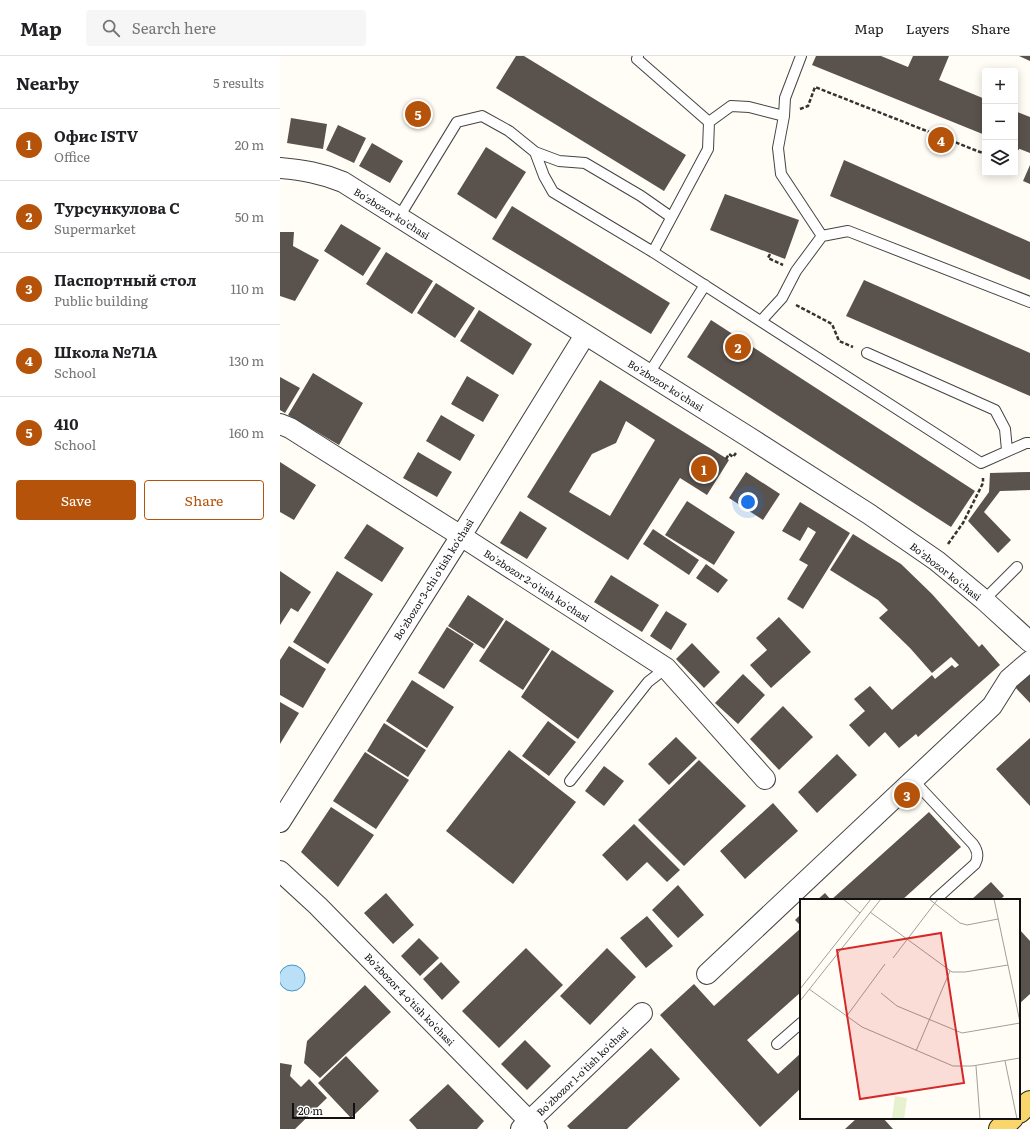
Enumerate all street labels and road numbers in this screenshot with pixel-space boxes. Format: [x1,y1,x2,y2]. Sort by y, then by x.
street label: Bo'zbozor ko'chasi [351,184,433,243]
street label: Bo'zbozor ko'chasi [625,356,707,415]
street label: Bo'zbozor 3-chi o'tish ko'chasi [389,515,477,643]
street label: Bo'zbozor ko'chasi [907,538,985,604]
street label: Bo'zbozor 2-o'tish ko'chasi [481,545,593,625]
street label: Bo'zbozor 4-o'tish ko'chasi [362,949,459,1049]
street label: Bo'zbozor 1-o'tish ko'chasi [533,1023,632,1119]

